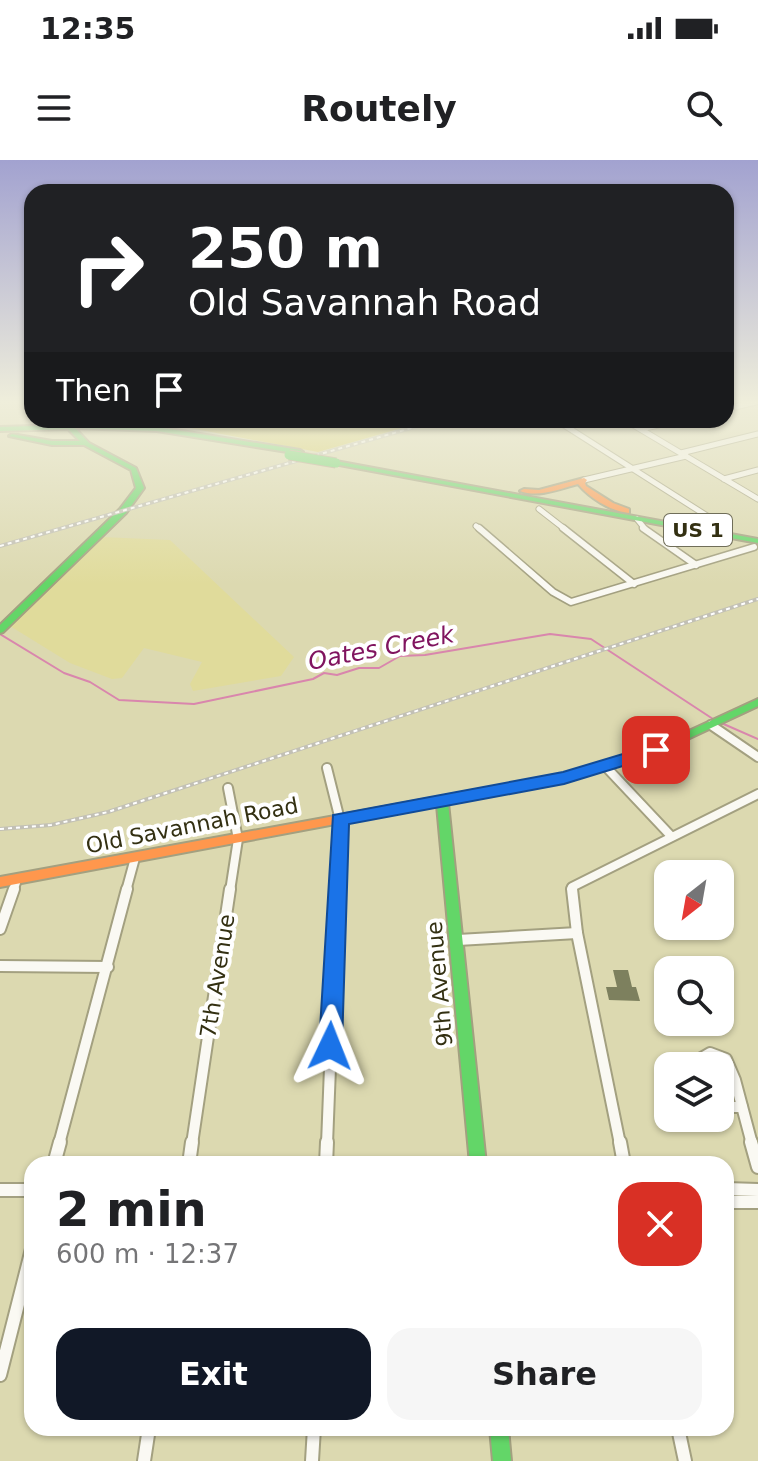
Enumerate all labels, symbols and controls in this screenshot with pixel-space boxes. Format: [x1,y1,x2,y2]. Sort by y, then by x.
text: 12:35 [40,11,136,46]
icon: menu [32,86,76,130]
icon: search [682,86,726,130]
text: Routely [301,88,457,129]
text: 250 m [188,215,383,280]
icon: right [56,216,160,320]
text: Old Savannah Road [188,282,541,323]
icon: arrive [147,368,191,412]
text: Then [56,373,131,408]
road number: US 1 [664,514,732,546]
water label: Oates Creek [306,620,457,676]
pin [622,716,690,784]
icon: arrive [634,728,678,772]
street label: Old Savannah Road [84,793,300,858]
north arrow [654,860,734,940]
map controls [654,860,734,1132]
street label: 7th Avenue [195,912,240,1040]
street label: 9th Avenue [422,920,457,1047]
button: search [654,956,734,1036]
position arrow [288,1004,372,1088]
button: layers [654,1052,734,1132]
text: 2 min [56,1181,207,1237]
button: close [618,1182,702,1266]
text: 600 m · 12:37 [56,1239,239,1269]
button: Exit [56,1328,371,1420]
button: Share [387,1328,702,1420]

